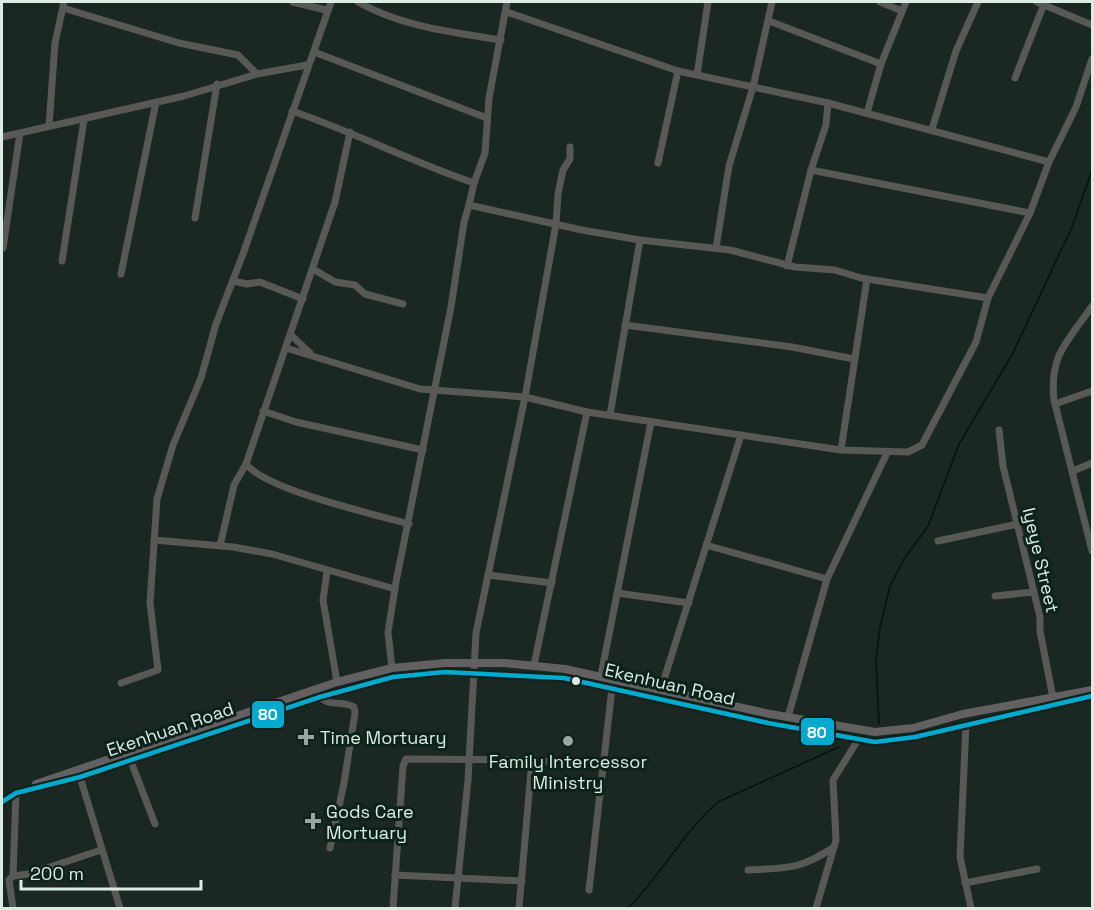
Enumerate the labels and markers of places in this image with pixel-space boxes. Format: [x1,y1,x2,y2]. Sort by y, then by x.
unlabelled marker [570,675,582,687]
place label: Time Mortuary [320,726,447,749]
marker: Time Mortuary [297,728,315,746]
marker: Family Intercessor Ministry [561,734,575,748]
place label: Family Intercessor Ministry [489,750,647,794]
place label: Gods Care Mortuary [326,800,414,844]
marker: Gods Care Mortuary [304,812,322,830]

